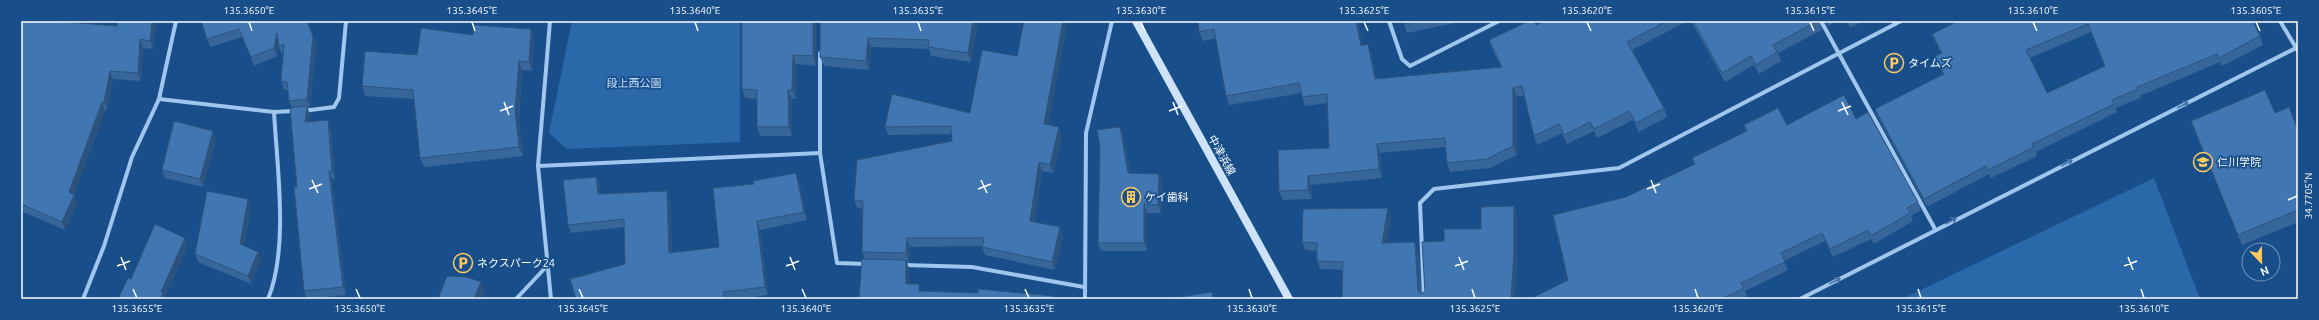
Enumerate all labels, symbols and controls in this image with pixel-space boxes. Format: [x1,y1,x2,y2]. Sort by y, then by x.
text: 135.3650°E [224,5,275,16]
text: 135.3645°E [447,5,498,16]
text: 135.3640°E [670,5,721,16]
text: 135.3635°E [893,5,944,16]
text: 135.3630°E [1116,5,1167,16]
text: 135.3625°E [1339,5,1390,16]
text: 135.3620°E [1562,5,1613,16]
text: 135.3615°E [1785,5,1836,16]
text: 135.3610°E [2008,5,2059,16]
text: 135.3605°E [2231,5,2282,16]
parking icon: タイムズ [1883,52,1905,74]
place label: タイムズ [1908,57,1952,69]
park label: 段上西公園 [607,77,662,89]
one-way arrow [2177,100,2189,108]
street label: 中津浜線 [1206,133,1238,177]
school or university icon: 仁川学院 [2192,151,2214,173]
place label: 仁川学院 [2217,156,2261,168]
one-way arrow [2060,159,2072,166]
text: 34.7705°N [2303,173,2314,219]
building icon: ケイ歯科 [1120,186,1142,208]
place label: ケイ歯科 [1145,191,1189,203]
one-way arrow [1944,217,1956,225]
north arrow [2241,242,2281,282]
parking icon: ネクスパーク24 [452,252,474,274]
place label: ネクスパーク24 [477,257,555,269]
text: N [2259,264,2271,278]
one-way arrow [1829,277,1841,284]
text: 135.3655°E [112,303,163,314]
text: 135.3650°E [335,303,386,314]
text: 135.3645°E [558,303,609,314]
text: 135.3640°E [781,303,832,314]
text: 135.3635°E [1004,303,1055,314]
text: 135.3630°E [1227,303,1278,314]
text: 135.3625°E [1450,303,1501,314]
text: 135.3620°E [1673,303,1724,314]
text: 135.3615°E [1896,303,1947,314]
text: 135.3610°E [2119,303,2170,314]

